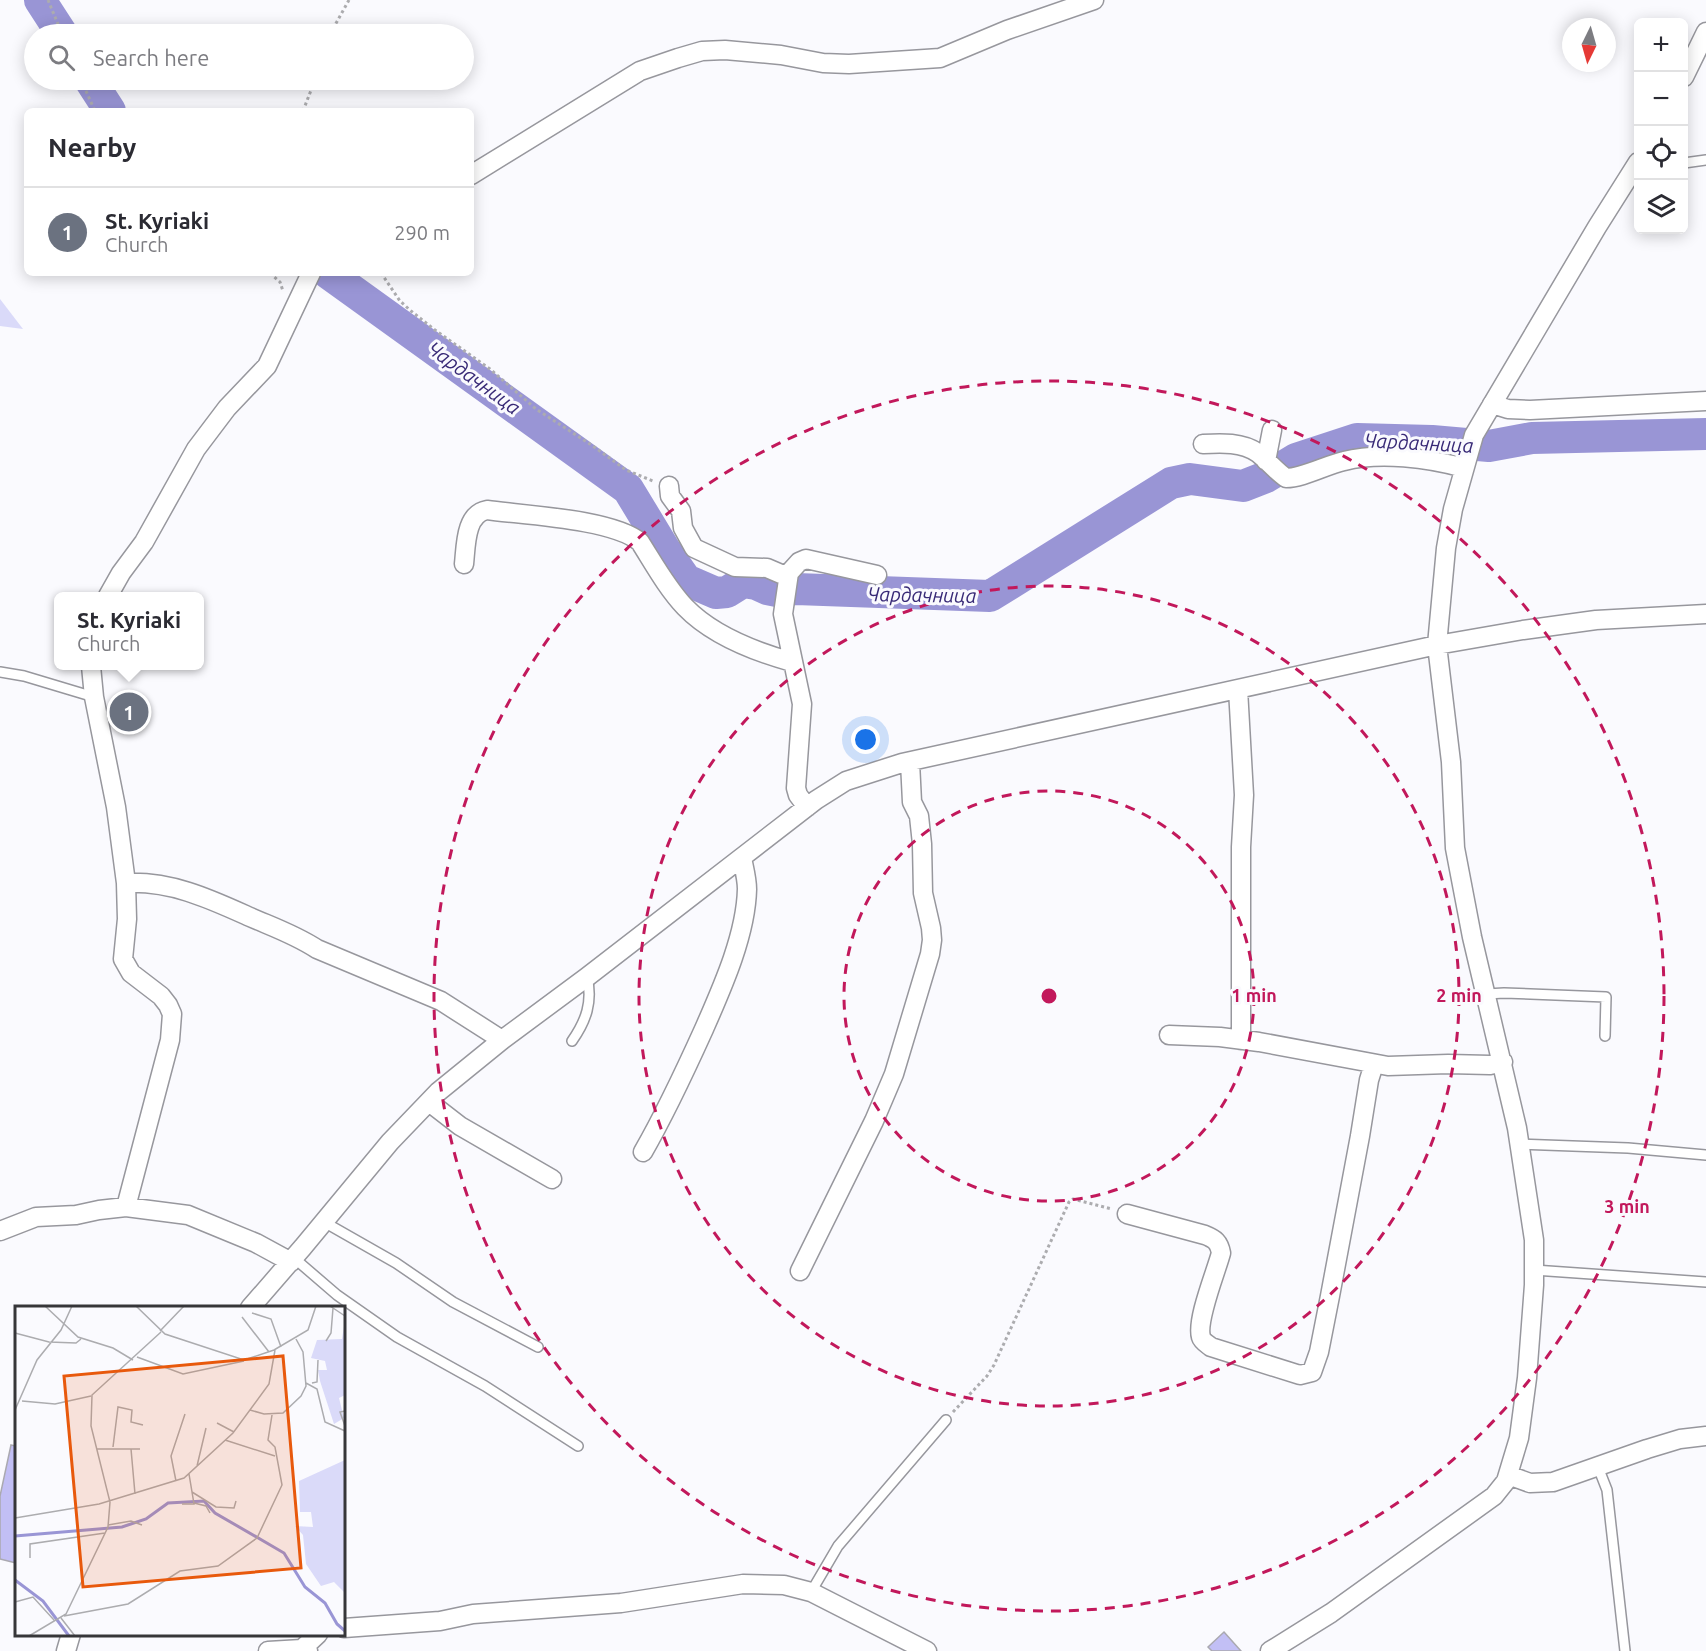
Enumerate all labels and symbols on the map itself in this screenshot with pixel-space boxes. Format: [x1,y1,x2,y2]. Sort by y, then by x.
north arrow [1562,18,1616,72]
water label: Чардачница [424,336,525,419]
water label: Чардачница [1364,428,1474,457]
water label: Чардачница [867,582,977,607]
pin: 1 [110,690,148,734]
your location [851,725,880,754]
text: 1 min [1231,985,1277,1005]
text: 2 min [1436,985,1482,1005]
centre of rings [1039,986,1059,1006]
text: 3 min [1604,1196,1650,1216]
inset map [15,1306,345,1636]

